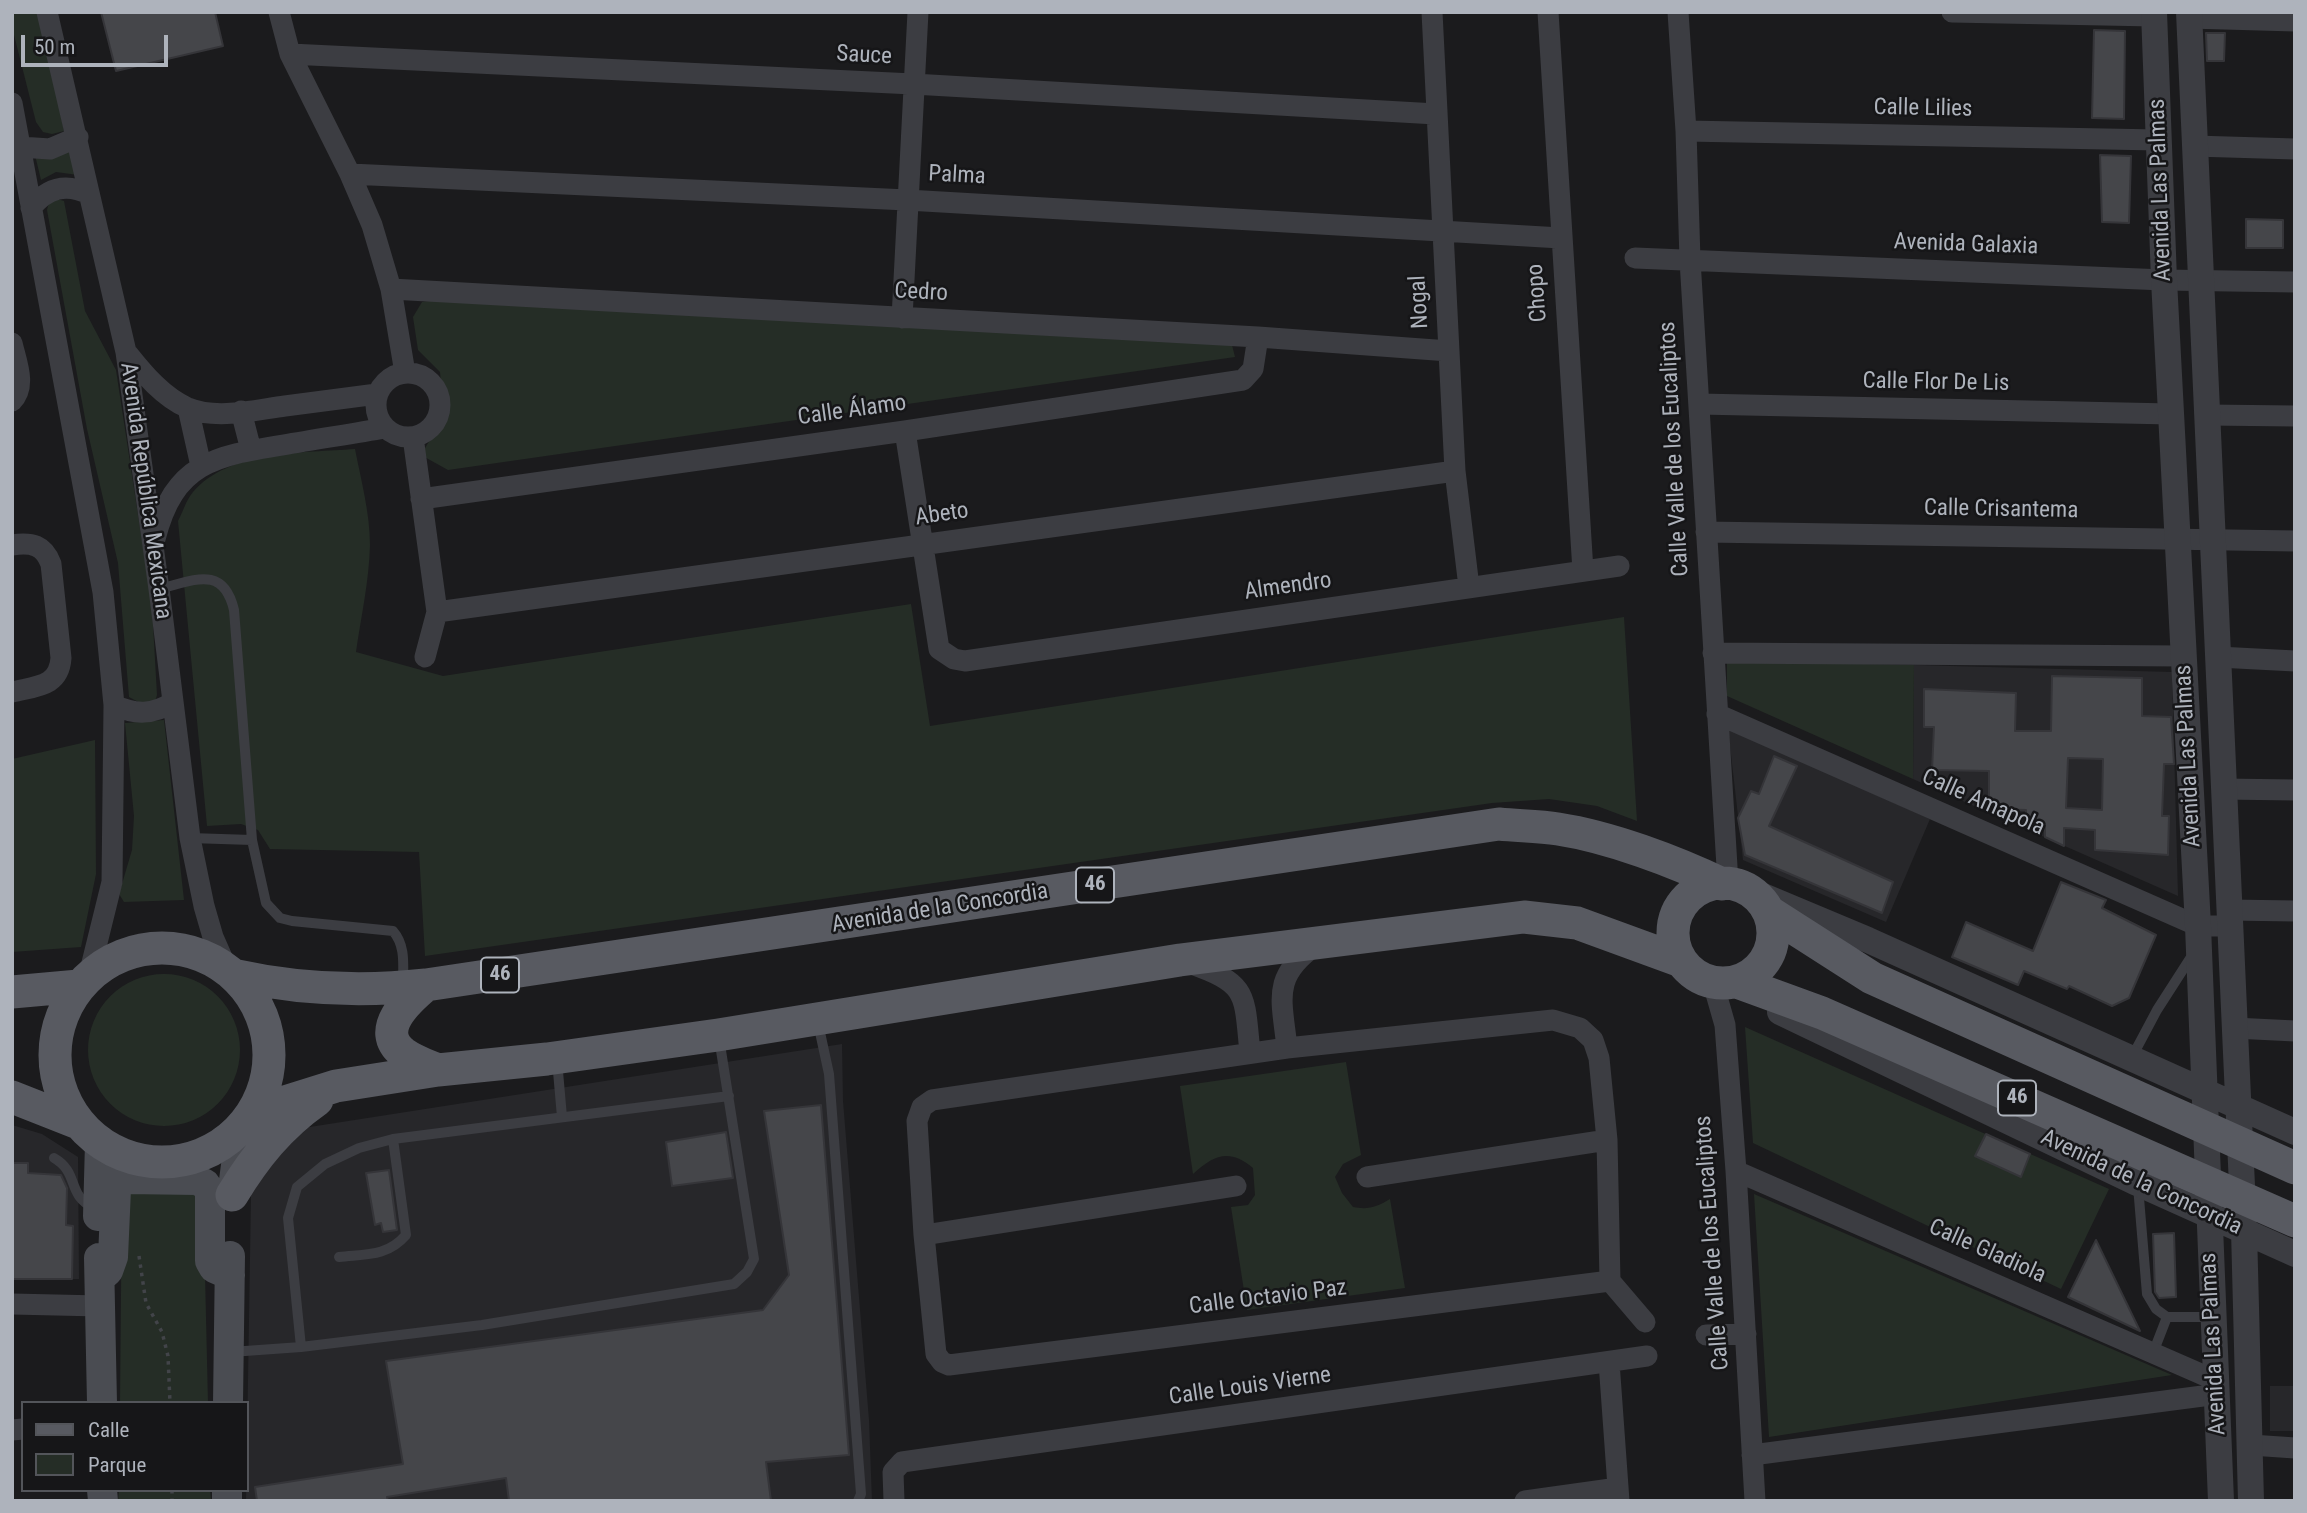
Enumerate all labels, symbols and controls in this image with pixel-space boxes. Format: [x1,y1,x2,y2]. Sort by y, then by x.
scale bar [24,21,172,65]
text: 50 m [34,35,75,59]
street label: Sauce [836,41,892,71]
street label: Calle Lilies [1873,94,1973,124]
street label: Avenida Las Palmas [2144,98,2178,282]
street label: Palma [928,161,986,191]
street label: Avenida Galaxia [1893,229,2039,261]
street label: Chopo [1522,263,1554,323]
street label: Nogal [1405,275,1435,329]
street label: Cedro [894,278,948,308]
street label: Calle Valle de los Eucaliptos [1655,321,1695,577]
street label: Avenida República Mexicana [113,361,177,621]
street label: Calle Flor De Lis [1862,368,2010,398]
street label: Calle Álamo [796,390,908,432]
street label: Calle Crisantema [1923,495,2079,525]
street label: Abeto [914,498,970,532]
street label: Almendro [1243,567,1333,607]
street label: Avenida Las Palmas [2170,664,2208,848]
street label: Calle Amapola [1917,764,2049,842]
road number: 46 [1076,868,1114,903]
street label: Avenida de la Concordia [830,878,1050,940]
road number: 46 [481,958,519,992]
road number: 46 [1998,1080,2036,1116]
street label: Calle Valle de los Eucaliptos [1690,1115,1736,1371]
street label: Avenida de la Concordia [2036,1124,2246,1242]
street label: Calle Gladiola [1924,1214,2050,1290]
street label: Avenida Las Palmas [2195,1252,2233,1436]
street label: Calle Octavio Paz [1188,1275,1348,1321]
street label: Calle Louis Vierne [1167,1362,1333,1412]
legend [21,1401,248,1492]
text: Calle [88,1418,129,1442]
text: Parque [88,1453,146,1477]

